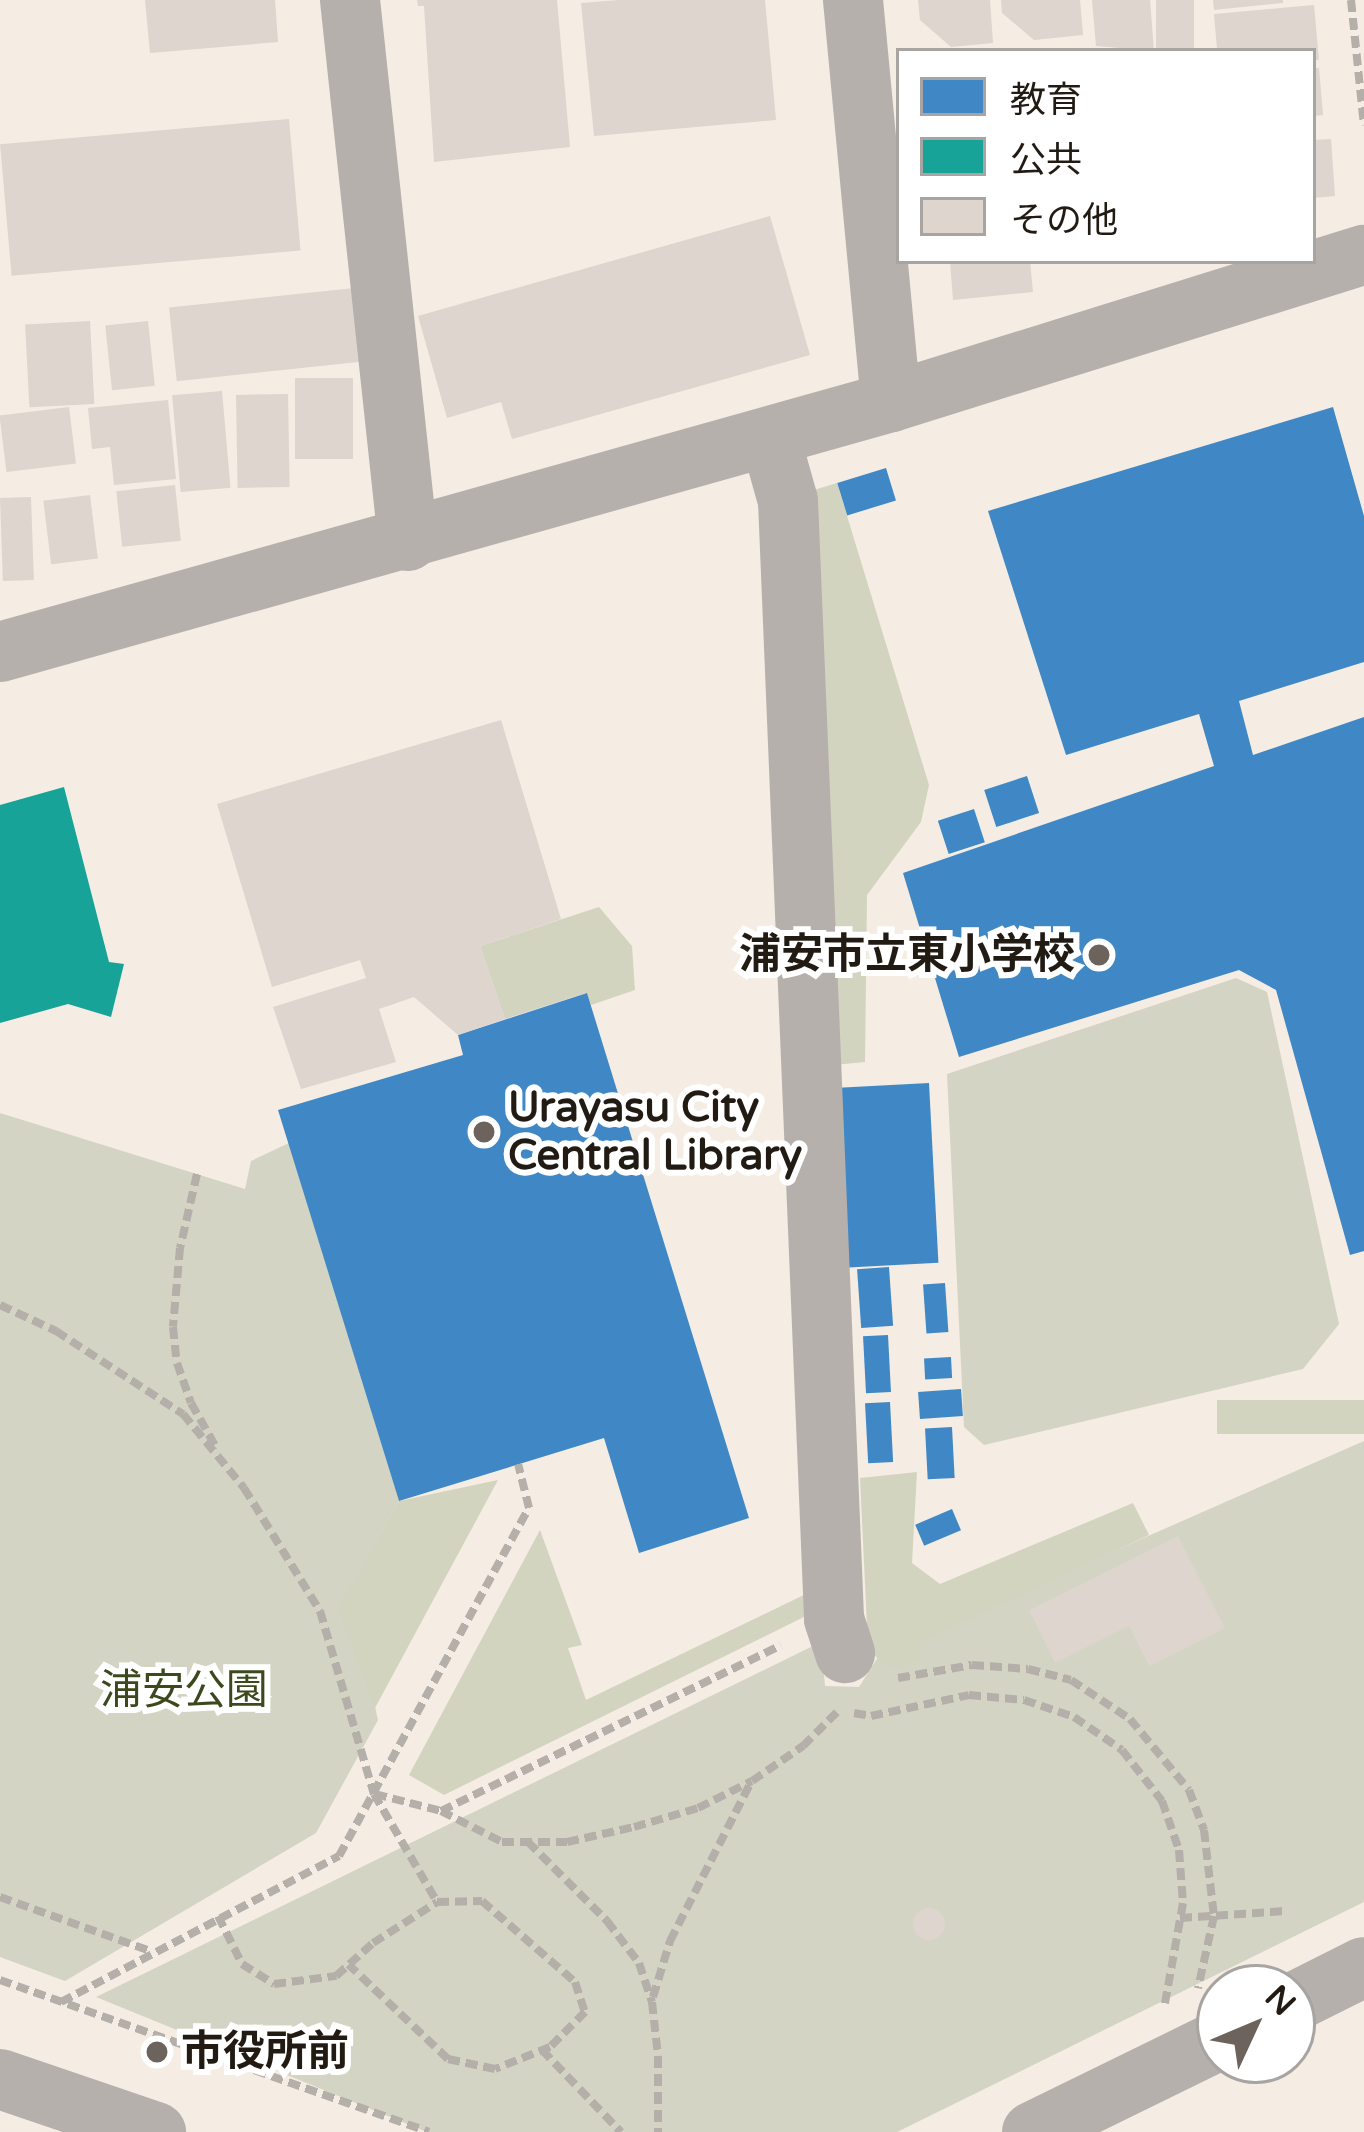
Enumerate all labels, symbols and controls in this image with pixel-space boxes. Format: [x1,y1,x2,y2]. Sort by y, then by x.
legend [896,48,1316,264]
text: 教育 [1010,79,1082,122]
text: 公共 [1010,139,1082,182]
text: その他 [1010,199,1118,242]
place label: 浦安市立東小学校 [739,930,1075,980]
marker: 浦安市立東小学校 [1086,942,1112,968]
place label: Urayasu City Central Library [508,1083,802,1182]
marker: Urayasu City Central Library [471,1119,497,1145]
park label: 浦安公園 [100,1666,268,1716]
north arrow [1196,1964,1316,2084]
text: N [1257,1978,1303,2024]
place label: 市役所前 [181,2027,349,2077]
marker: 市役所前 [144,2039,170,2065]

